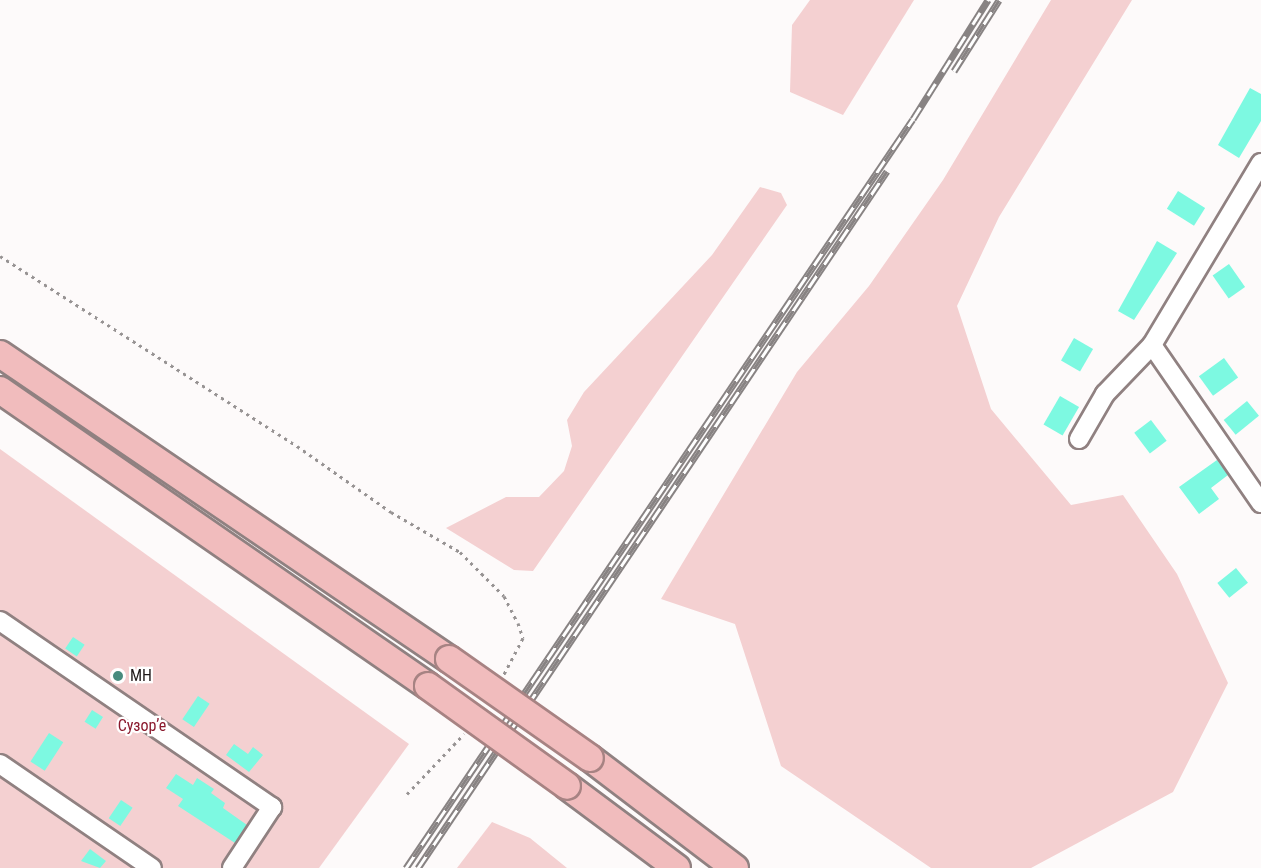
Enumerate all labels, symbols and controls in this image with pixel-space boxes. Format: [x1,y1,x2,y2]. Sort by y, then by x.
place label: МН [130,666,152,686]
marker: МН [111,669,125,683]
park label: Сузорʼе [118,716,166,736]

